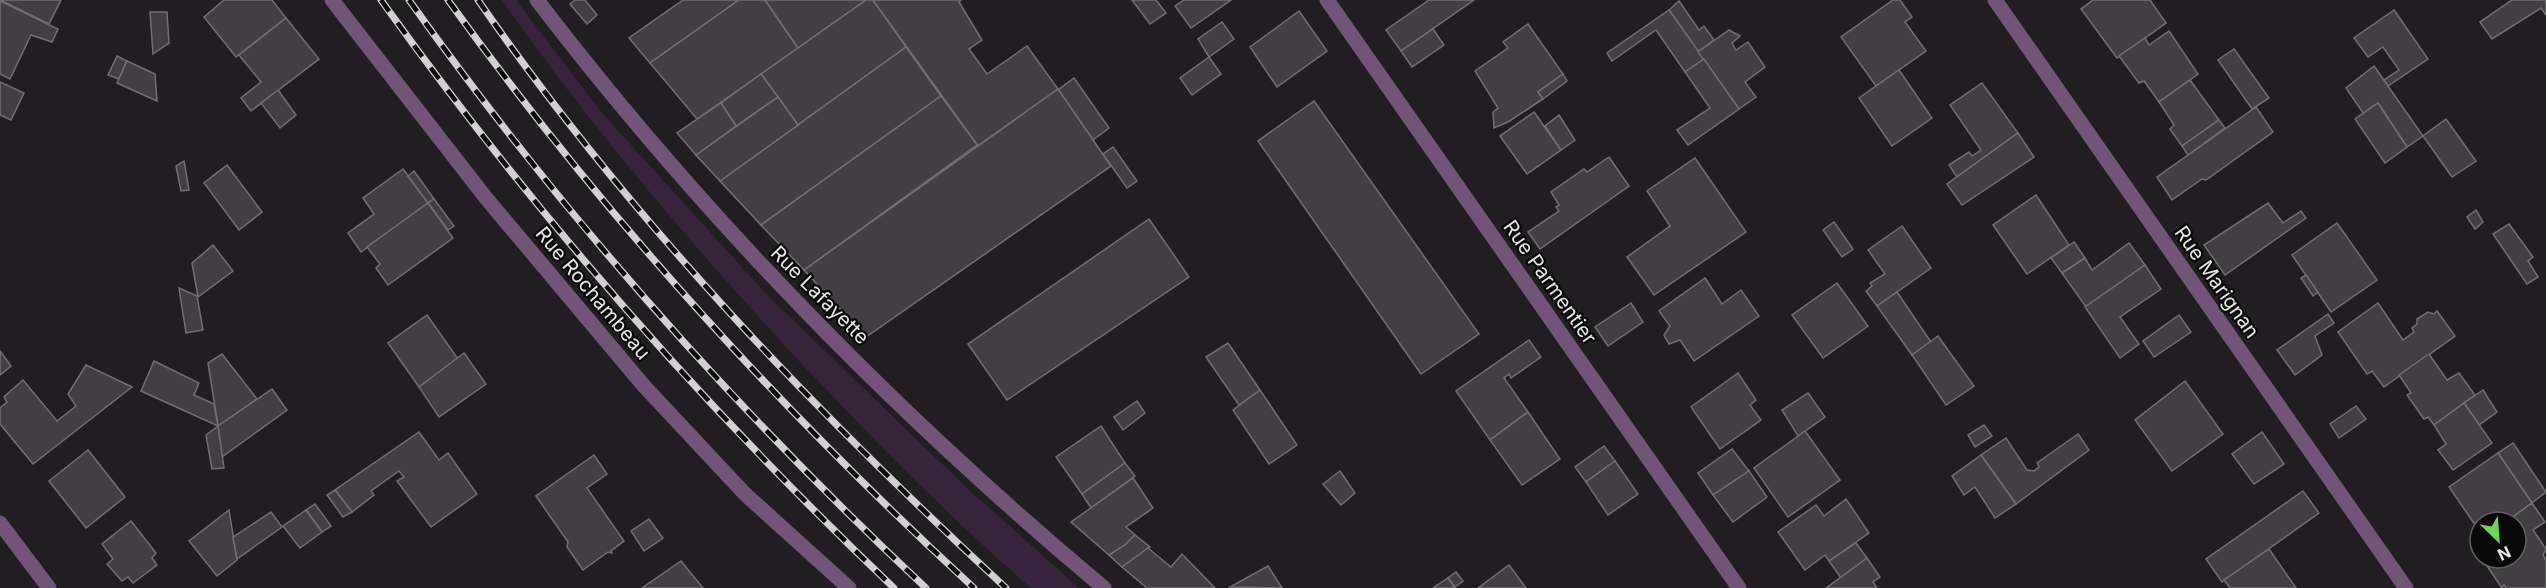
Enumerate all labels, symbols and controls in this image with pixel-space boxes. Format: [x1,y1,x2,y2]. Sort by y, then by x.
street label: Rue Parmentier [1498,216,1602,349]
street label: Rue Marignan [2170,221,2264,343]
street label: Rue Rochambeau [531,222,655,364]
street label: Rue Lafayette [766,241,874,349]
north arrow [2468,510,2528,570]
text: N [2495,542,2514,565]

